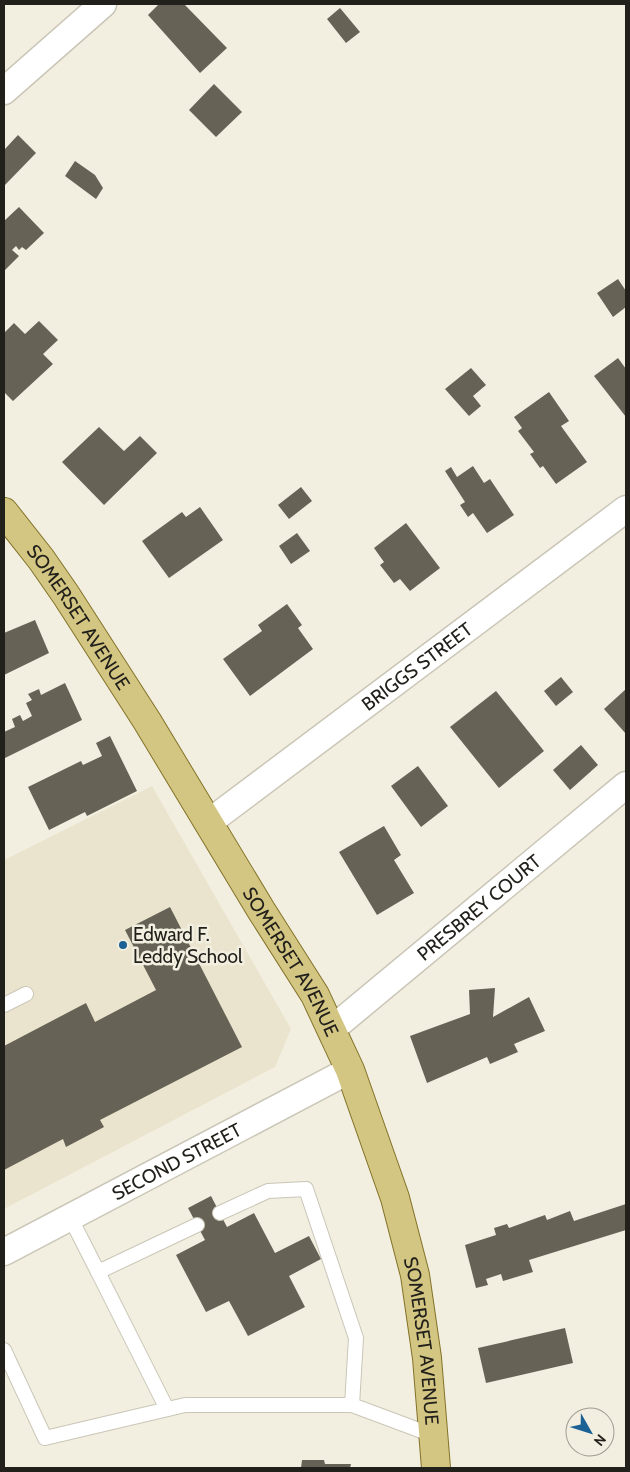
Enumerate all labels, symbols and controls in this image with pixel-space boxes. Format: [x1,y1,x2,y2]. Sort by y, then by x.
street label: SOMERSET AVENUE [22,540,135,694]
street label: BRIGGS STREET [357,617,477,715]
street label: PRESBREY COURT [412,849,545,965]
street label: SOMERSET AVENUE [238,883,344,1040]
place label: Edward F. Leddy School [133,923,243,968]
marker: Edward F. Leddy School [117,939,129,951]
street label: SECOND STREET [108,1118,245,1205]
street label: SOMERSET AVENUE [399,1254,444,1426]
north arrow [565,1407,615,1457]
text: N [590,1431,610,1450]

